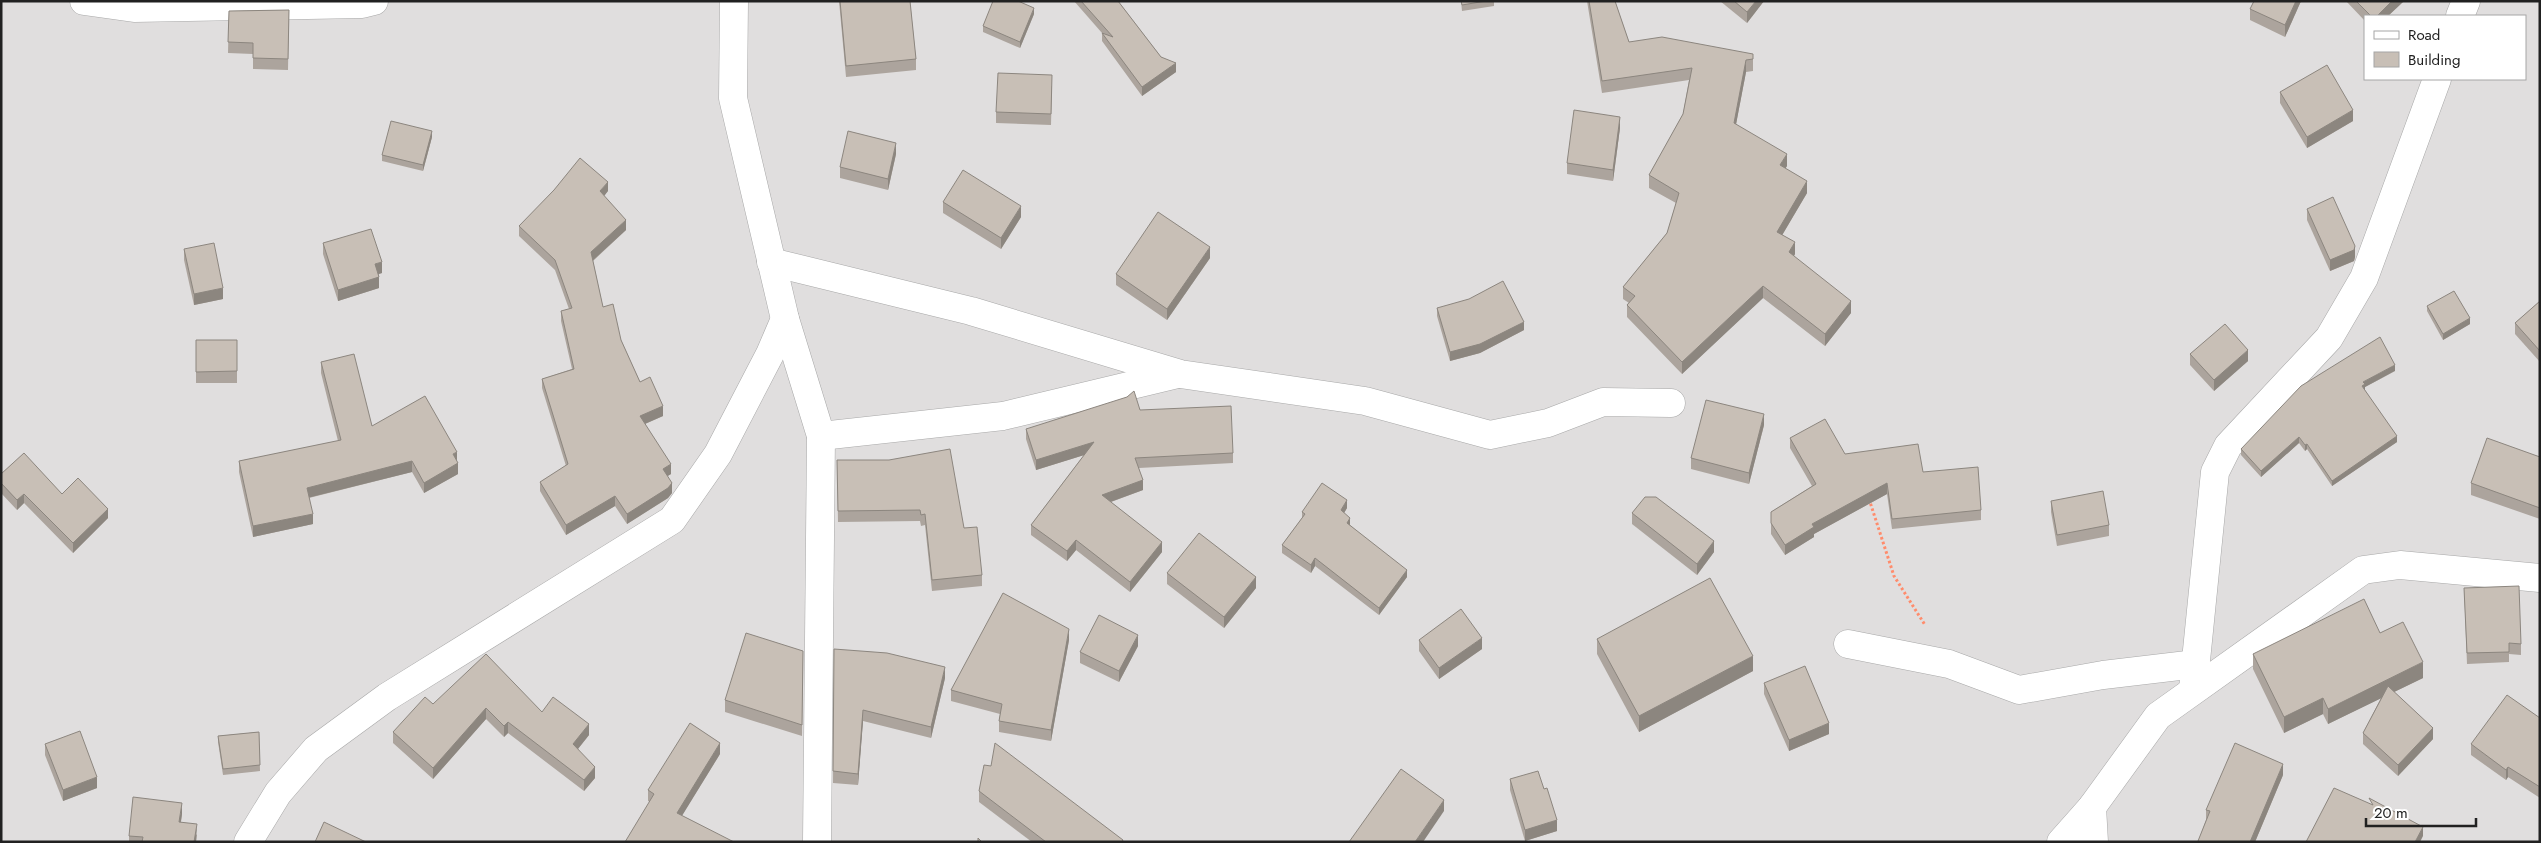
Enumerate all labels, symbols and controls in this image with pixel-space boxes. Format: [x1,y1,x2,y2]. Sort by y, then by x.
legend [2364,15,2526,80]
text: Road [2408,24,2440,46]
text: Building [2408,49,2460,71]
scale bar [2366,796,2476,828]
text: 20 m [2374,802,2408,824]

